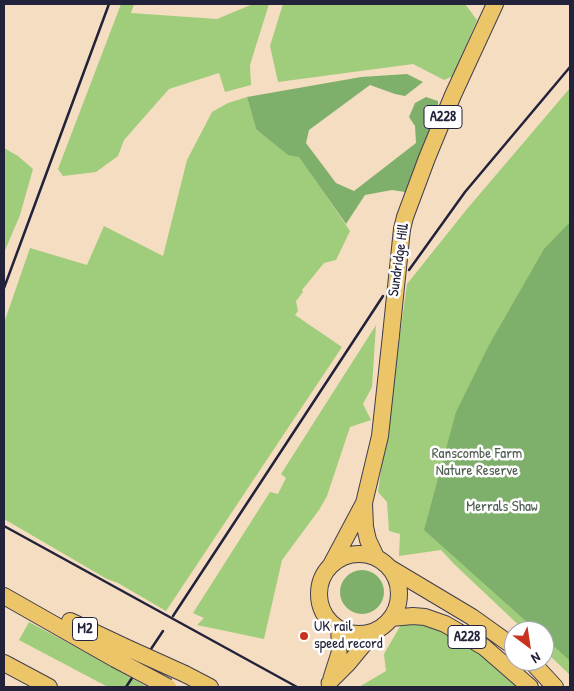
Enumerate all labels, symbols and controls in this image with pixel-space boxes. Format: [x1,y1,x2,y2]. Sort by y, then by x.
road number: A228 [424,105,462,128]
street label: Sundridge Hill [385,222,413,298]
park label: Ranscombe Farm Nature Reserve [432,445,522,480]
park label: Merrals Shaw [466,498,538,516]
road number: M2 [72,618,98,640]
place label: UK rail speed record [314,618,383,653]
north arrow [504,621,554,671]
road number: A228 [448,626,486,649]
marker: UK rail speed record [298,630,310,642]
text: N [528,648,545,668]

